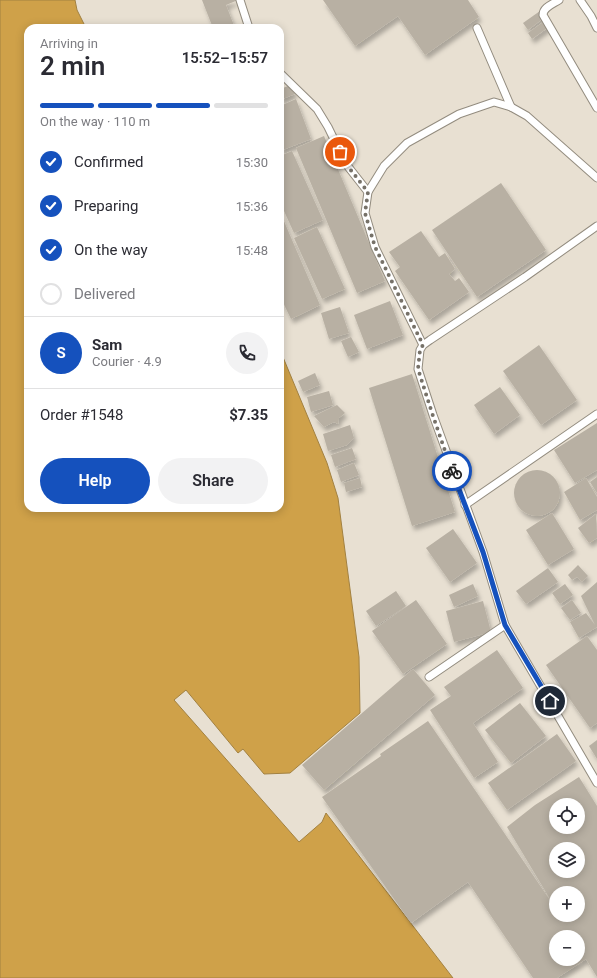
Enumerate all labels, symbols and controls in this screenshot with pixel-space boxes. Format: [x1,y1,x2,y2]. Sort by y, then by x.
text: Arriving in [40,36,98,51]
text: 15:52–15:57 [182,49,268,67]
text: 2 min [40,51,105,81]
text: On the way · 110 m [40,114,150,129]
pin [323,135,357,169]
icon: bag [329,141,351,163]
icon: check [40,151,62,173]
text: Confirmed [74,153,144,171]
text: 15:30 [236,155,268,170]
icon: check [40,195,62,217]
text: Preparing [74,197,138,215]
text: 15:36 [236,199,268,214]
icon: check [40,239,62,261]
text: On the way [74,241,148,259]
text: 15:48 [236,243,268,258]
text: Delivered [74,285,136,303]
button: phone [226,332,268,374]
text: Sam [92,336,122,354]
text: S [56,344,66,362]
text: Courier · 4.9 [92,354,162,369]
text: Order #1548 [40,406,123,424]
text: $7.35 [229,406,268,424]
courier [432,451,472,491]
button: Help [40,458,150,504]
button: Share [158,458,268,504]
icon: bike [441,460,463,482]
pin [533,684,567,718]
icon: home [539,690,561,712]
map controls [549,798,585,966]
button: locate [549,798,585,834]
button: layers [549,842,585,878]
button: + [549,886,585,922]
button: − [549,930,585,966]

